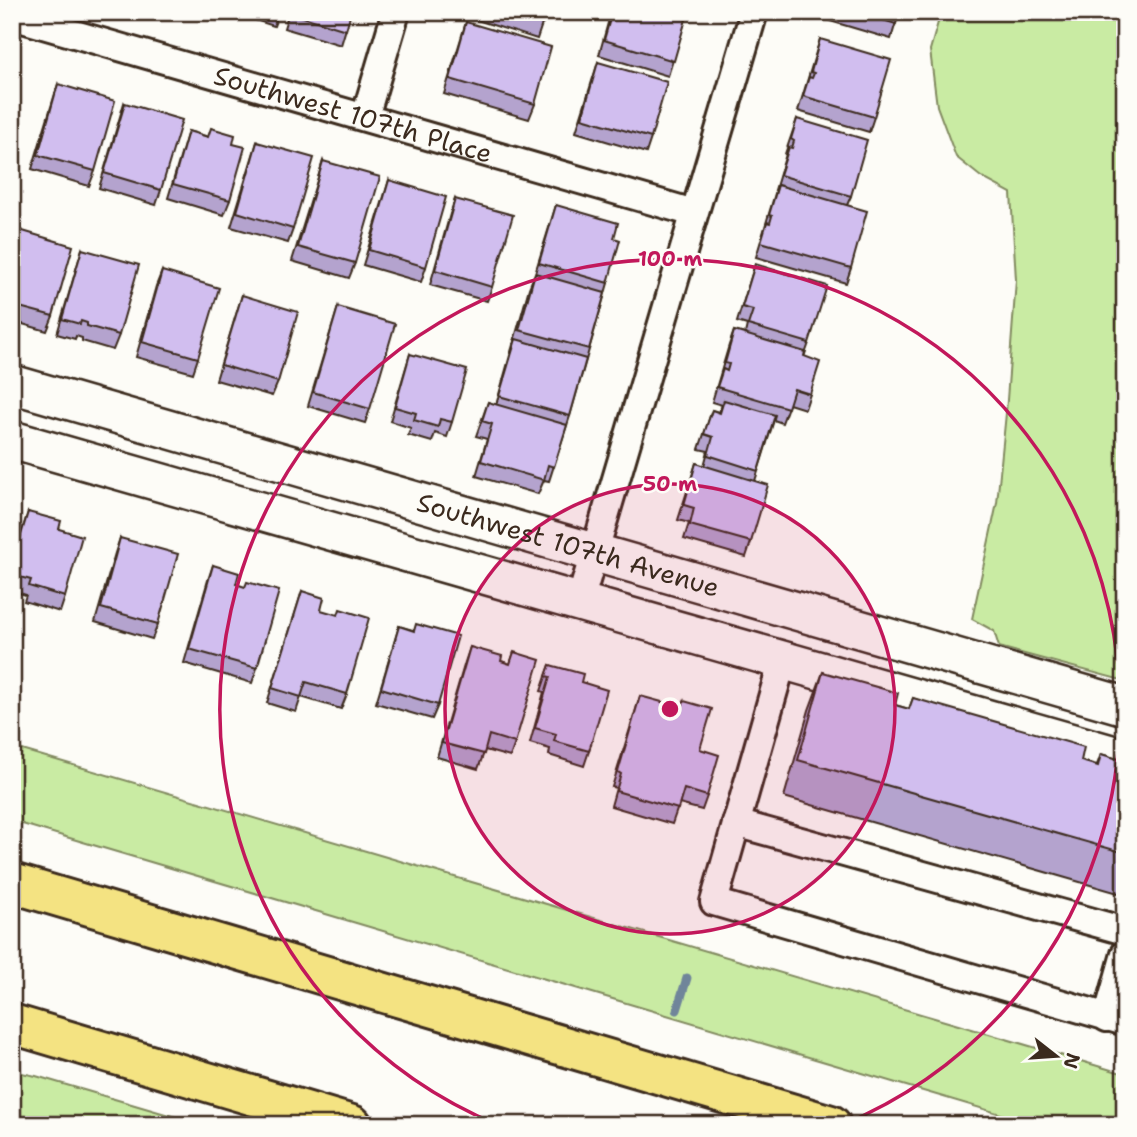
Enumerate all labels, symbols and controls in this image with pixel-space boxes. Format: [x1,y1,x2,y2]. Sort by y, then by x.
street label: Southwest 107th Place [210,57,496,171]
text: 100 m [638,245,702,273]
text: 50 m [643,470,697,498]
street label: Southwest 107th Avenue [413,484,724,605]
centre of rings [658,697,682,721]
north arrow [1021,1021,1092,1092]
text: N [1058,1050,1086,1072]

